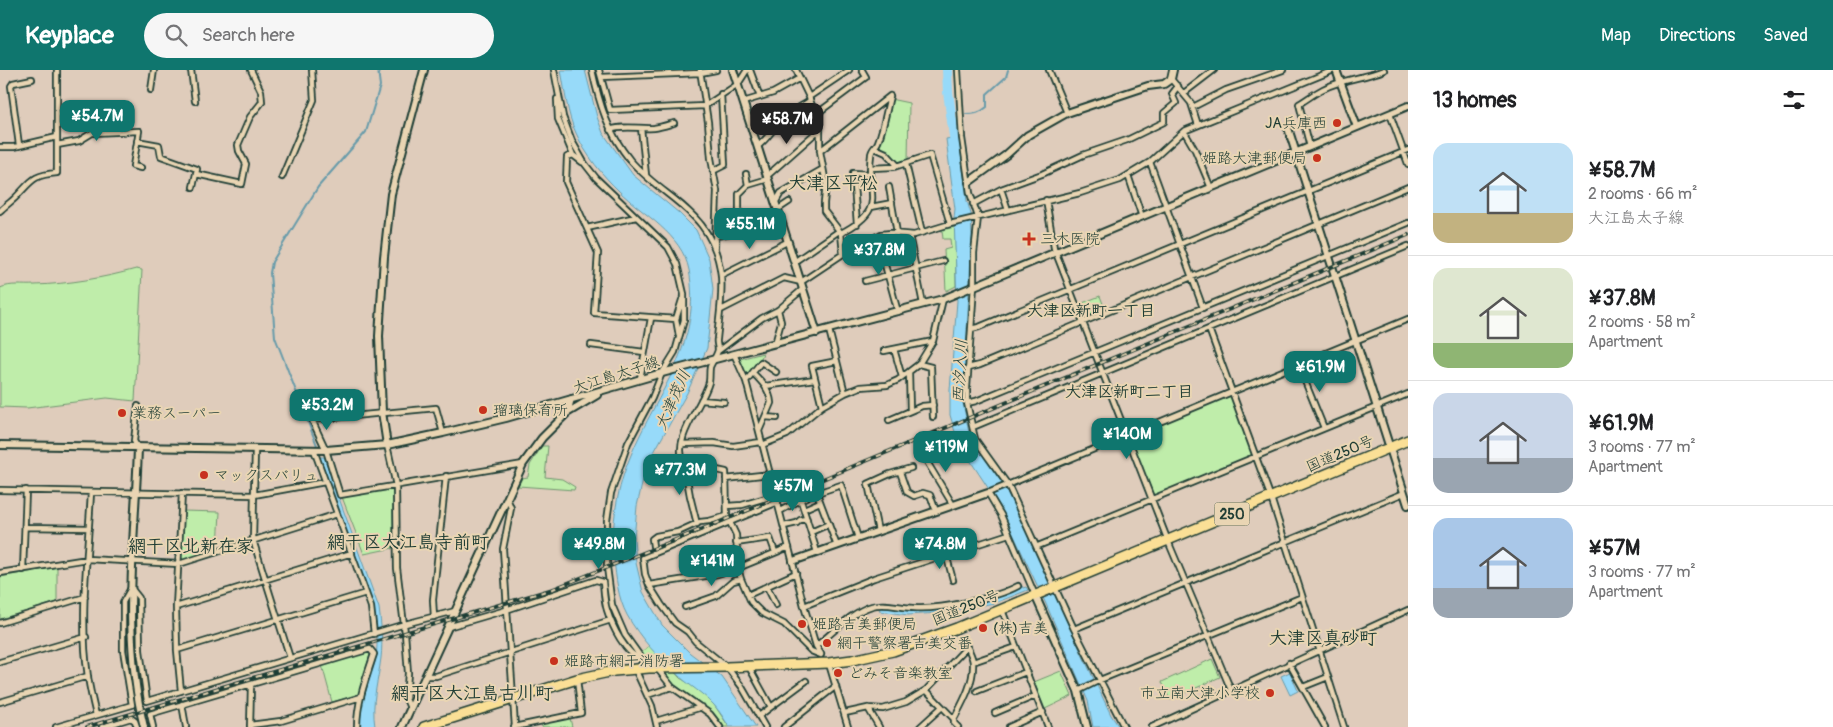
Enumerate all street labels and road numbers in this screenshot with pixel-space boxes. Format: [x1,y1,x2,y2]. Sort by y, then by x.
street label: 大江島太子線 [570,352,662,398]
street label: 国道250号 [1303,431,1377,477]
road number: 250 [1214,502,1250,526]
street label: 国道250号 [929,586,1003,630]

